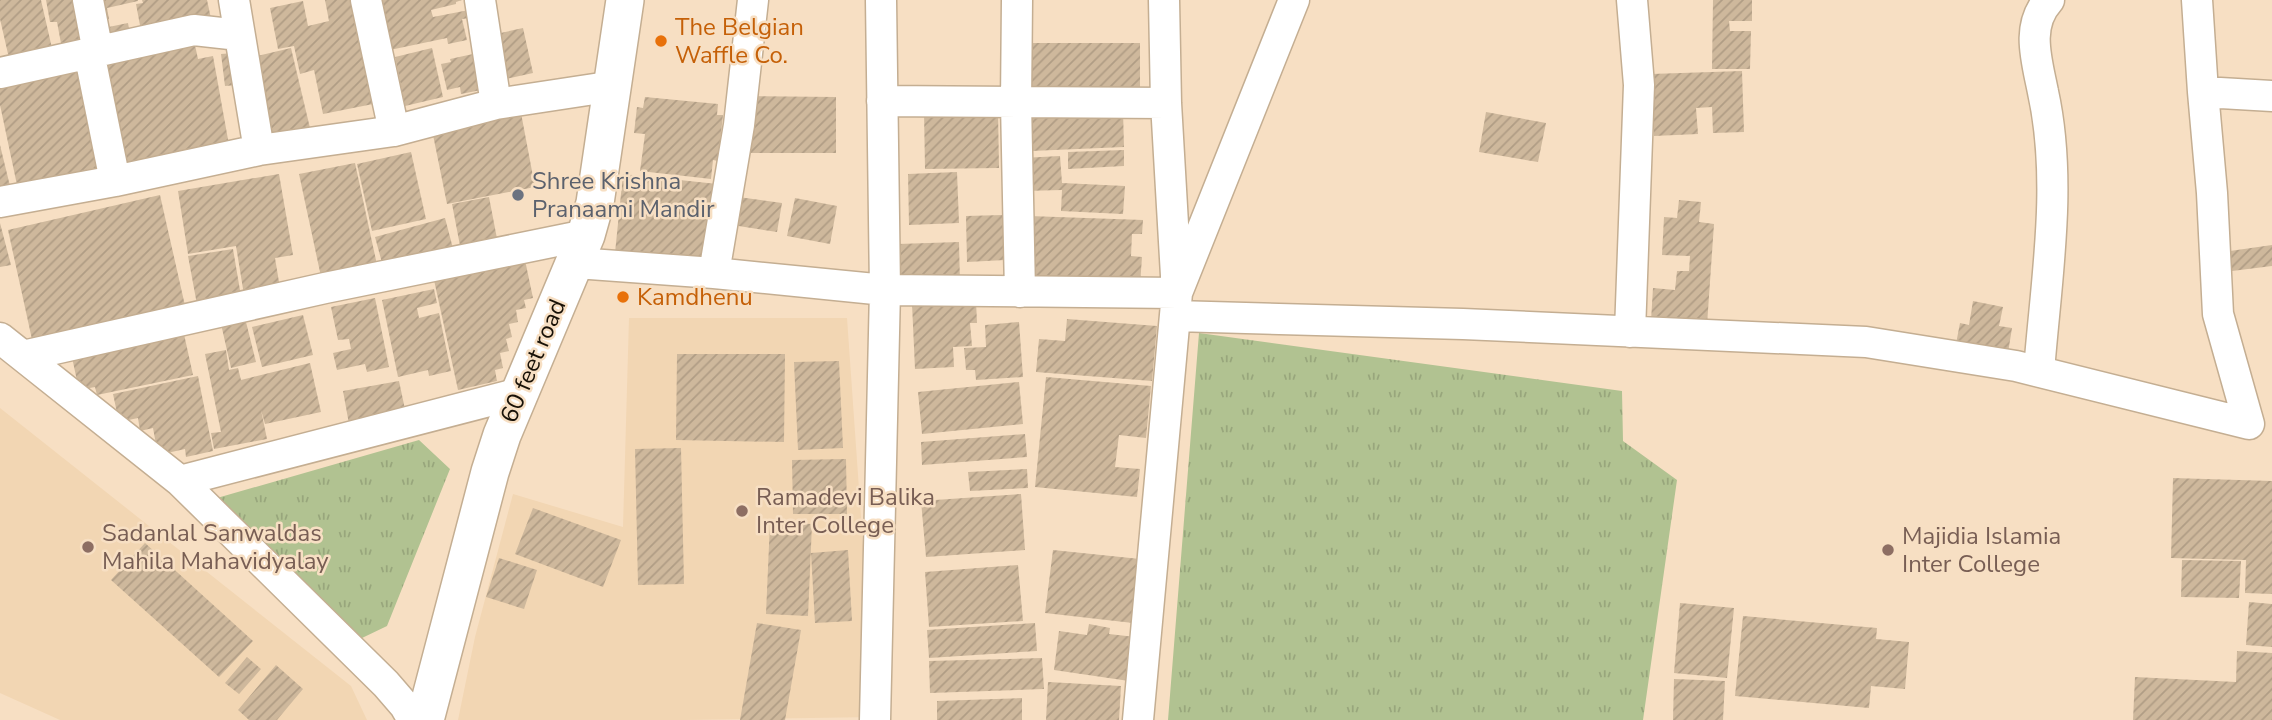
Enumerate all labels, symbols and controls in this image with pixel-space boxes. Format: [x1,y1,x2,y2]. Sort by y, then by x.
place label: The Belgian Waffle Co. [675,11,804,71]
marker: The Belgian Waffle Co. [653,33,669,49]
place label: Shree Krishna Pranaami Mandir [532,165,715,225]
marker: Shree Krishna Pranaami Mandir [510,187,526,203]
place label: Kamdhenu [637,281,753,313]
marker: Kamdhenu [615,289,631,305]
street label: 60 feet road [493,294,573,428]
place label: Ramadevi Balika Inter College [756,481,935,541]
marker: Ramadevi Balika Inter College [734,503,750,519]
place label: Sadanlal Sanwaldas Mahila Mahavidyalay [102,517,329,577]
place label: Majidia Islamia Inter College [1902,520,2061,580]
marker: Sadanlal Sanwaldas Mahila Mahavidyalay [80,539,96,555]
marker: Majidia Islamia Inter College [1880,542,1896,558]

